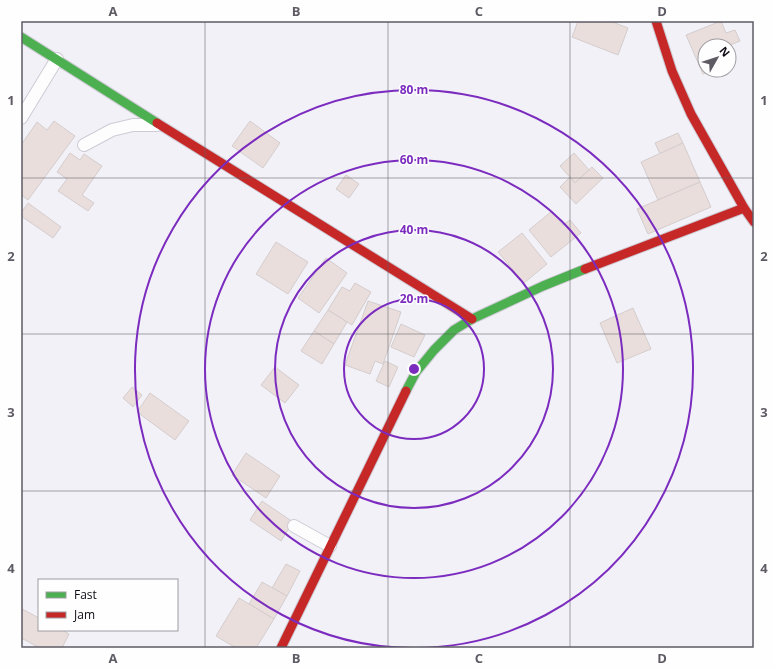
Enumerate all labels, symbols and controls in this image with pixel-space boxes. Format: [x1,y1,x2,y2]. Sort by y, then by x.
text: A [109,2,118,20]
text: B [292,2,301,20]
text: C [475,2,483,20]
text: D [657,2,667,20]
north arrow [697,38,737,78]
text: N [717,43,734,60]
text: 80 m [400,81,428,98]
text: 1 [7,91,15,109]
text: 1 [760,91,768,109]
text: 60 m [400,151,428,168]
text: 40 m [400,221,428,238]
text: 2 [7,247,15,265]
text: 2 [760,247,768,265]
text: 20 m [400,290,428,307]
centre of rings [407,362,421,376]
text: 3 [7,403,15,421]
text: 3 [760,403,768,421]
text: 4 [7,559,15,577]
text: 4 [760,559,768,577]
legend [38,579,178,631]
text: Fast [74,586,97,603]
text: Jam [73,606,95,623]
text: A [109,649,118,667]
text: B [292,649,301,667]
text: C [475,649,483,667]
text: D [657,649,667,667]

